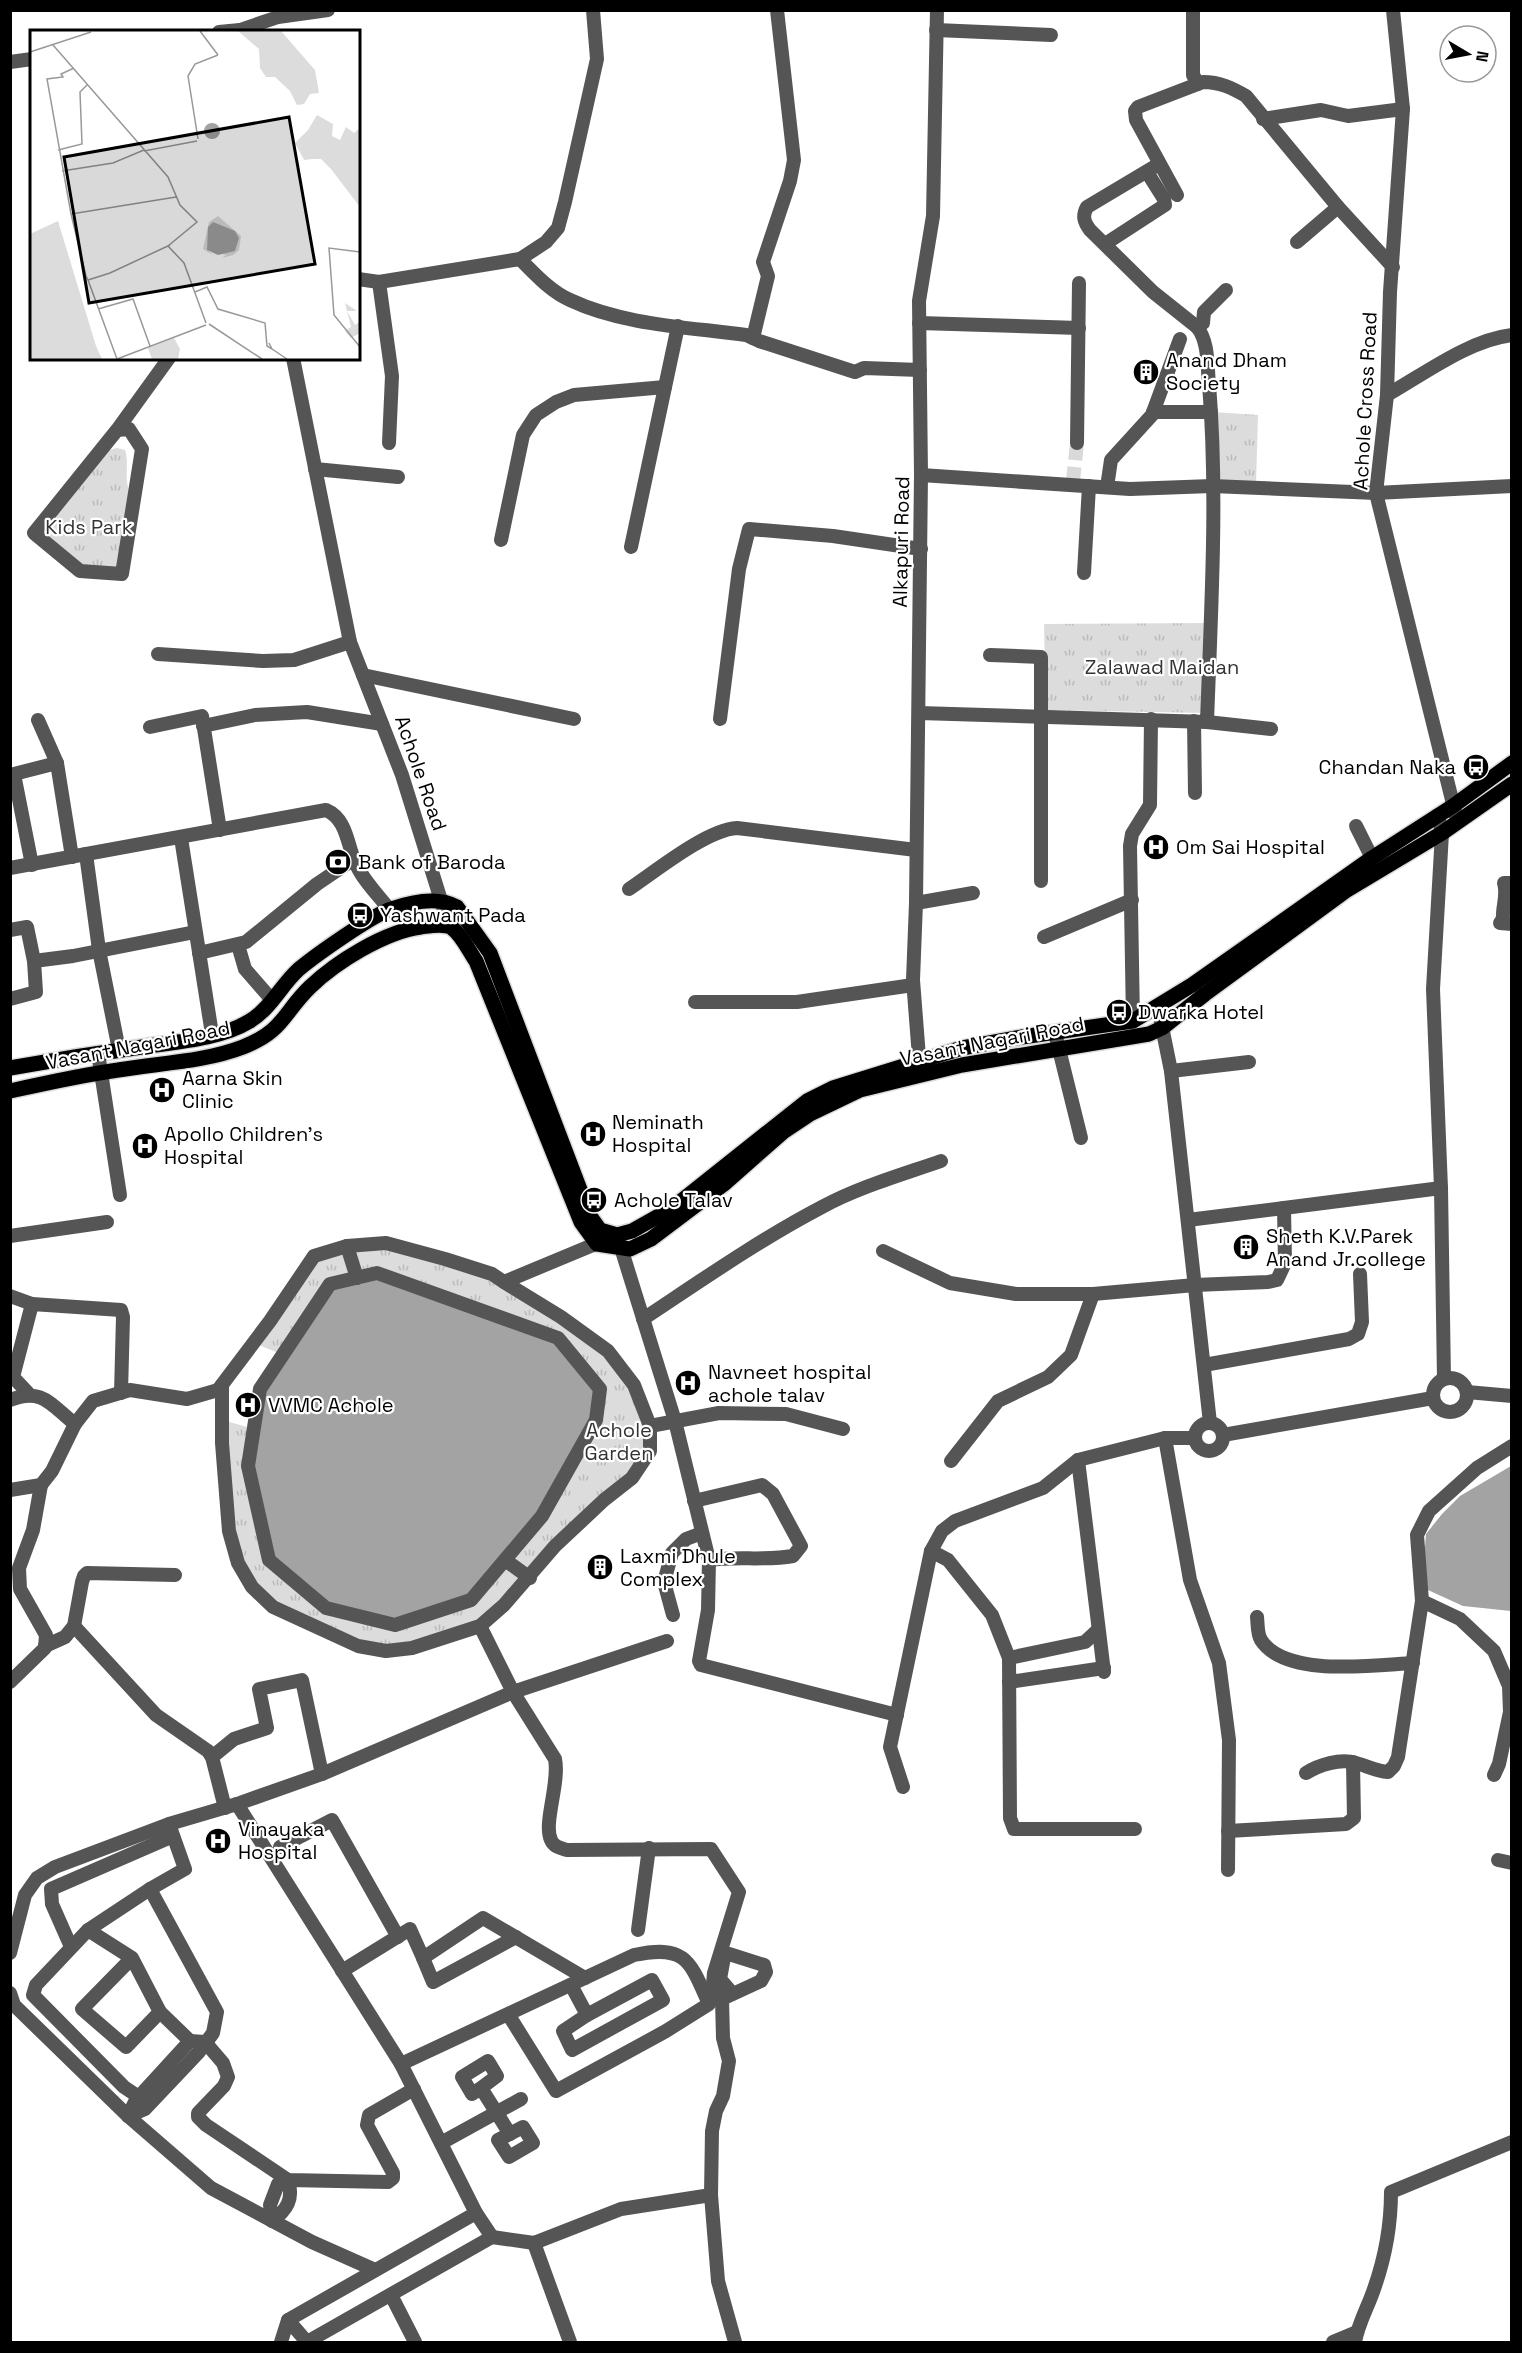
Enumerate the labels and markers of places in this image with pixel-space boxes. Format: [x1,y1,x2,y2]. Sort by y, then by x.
place label: Anand Dham Society [1166,347,1287,396]
building icon: Anand Dham Society [1131,357,1161,387]
bus stop icon: Chandan Naka [1461,752,1491,782]
place label: Chandan Naka [1319,754,1456,780]
hospital icon: Om Sai Hospital [1141,832,1171,862]
place label: Om Sai Hospital [1176,834,1325,860]
bank icon: Bank of Baroda [323,847,353,877]
place label: Bank of Baroda [358,849,505,875]
bus stop icon: Yashwant Pada [345,900,375,930]
place label: Yashwant Pada [380,902,526,928]
bus stop icon: Dwarka Hotel [1104,997,1134,1027]
place label: Dwarka Hotel [1138,999,1264,1025]
place label: Aarna Skin Clinic [182,1065,283,1114]
hospital icon: Aarna Skin Clinic [147,1075,177,1105]
place label: Neminath Hospital [612,1109,704,1158]
hospital icon: Neminath Hospital [578,1119,608,1149]
place label: Apollo Children's Hospital [164,1121,323,1170]
hospital icon: Apollo Children's Hospital [130,1131,160,1161]
bus stop icon: Achole Talav [579,1185,609,1215]
place label: Achole Talav [614,1187,733,1213]
place label: Sheth K.V.Parek Anand Jr.college [1266,1223,1426,1272]
building icon: Sheth K.V.Parek Anand Jr.college [1231,1232,1261,1262]
place label: Navneet hospital achole talav [708,1359,871,1408]
hospital icon: Navneet hospital achole talav [673,1368,703,1398]
hospital icon: VVMC Achole [233,1390,263,1420]
place label: VVMC Achole [268,1392,394,1418]
place label: Laxmi Dhule Complex [620,1543,736,1592]
building icon: Laxmi Dhule Complex [585,1552,615,1582]
place label: Vinayaka Hospital [238,1816,325,1865]
hospital icon: Vinayaka Hospital [203,1826,233,1856]

